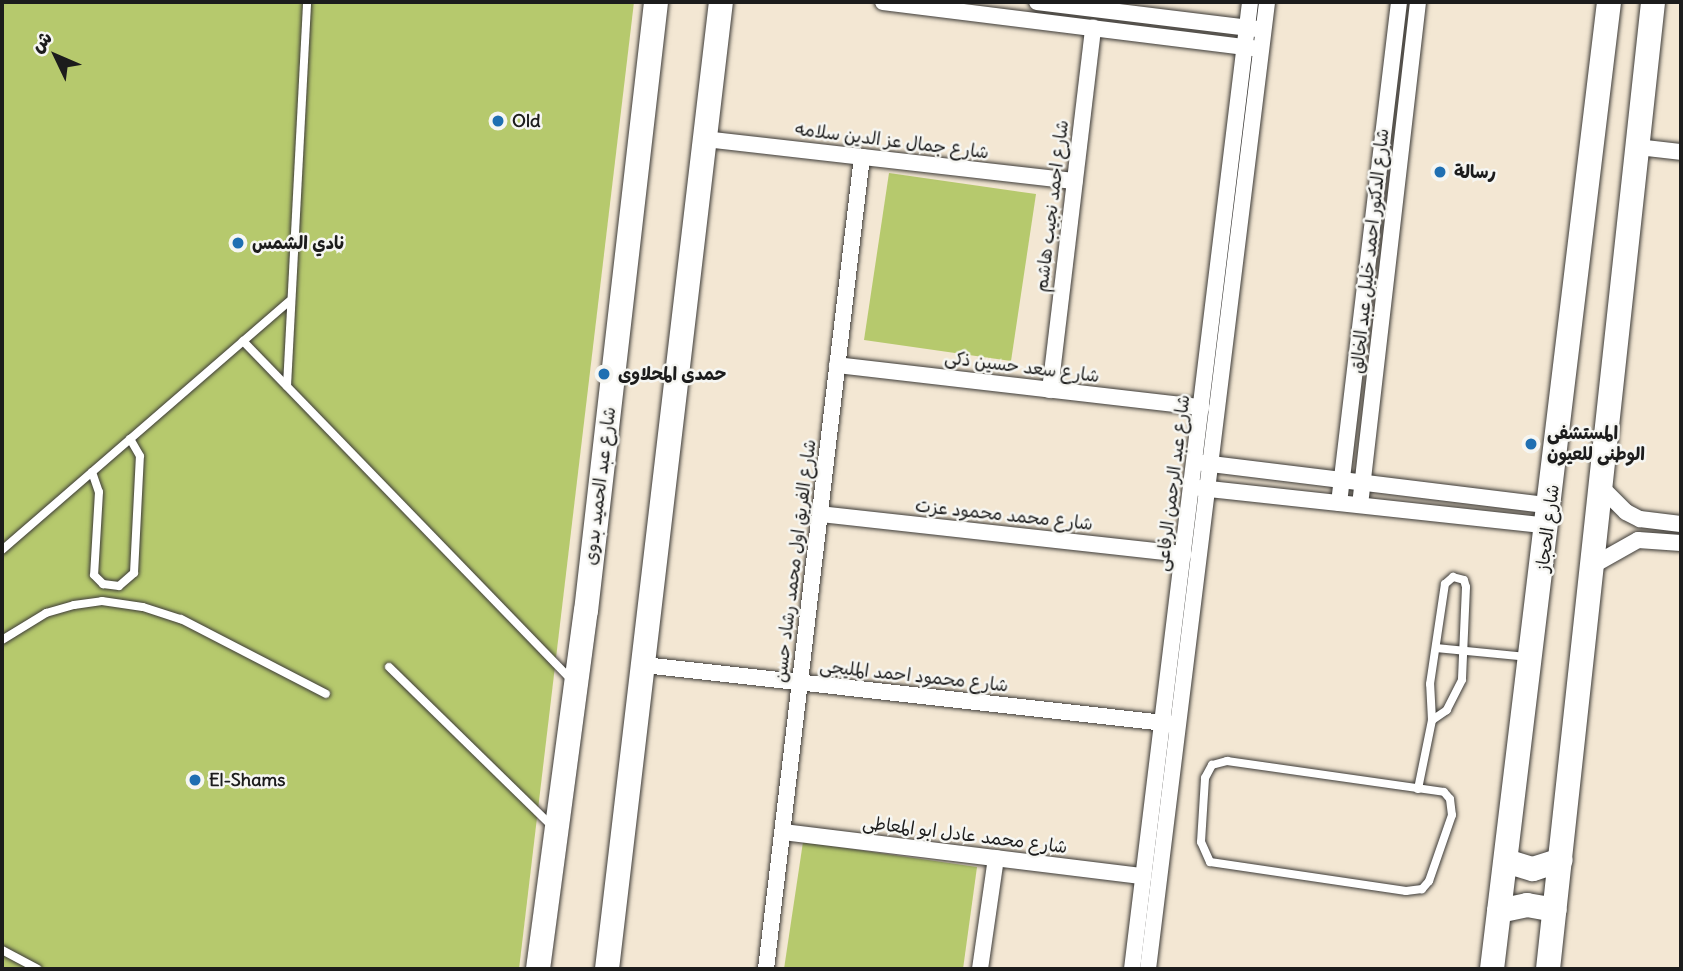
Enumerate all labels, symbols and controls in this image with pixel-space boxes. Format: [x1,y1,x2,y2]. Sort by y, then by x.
north arrow [21,21,91,91]
text: ش [25,26,57,57]
place label: Old [512,110,541,132]
marker: Old [490,113,506,129]
street label: شارع جمال عز الدين سلامه [794,118,990,164]
street label: شارع احمد نجيب هاشم [1031,119,1073,293]
street label: شارع الدكتور احمد خليل عبد الخالق [1346,127,1394,375]
place label: رسالة [1454,161,1496,183]
marker: رسالة [1432,164,1448,180]
place label: نادي الشمس [252,232,344,254]
marker: نادي الشمس [230,235,246,251]
street label: شارع سعد حسين ذكى [943,347,1101,387]
place label: حمدى المحلاوى [618,363,726,385]
marker: حمدى المحلاوى [596,366,612,382]
street label: شارع عبد الرحمن الرفاعى [1151,393,1195,573]
street label: شارع عبد الحميد بدوى [580,406,620,566]
place label: المستشفى الوطنى للعيون [1547,423,1645,466]
marker: المستشفى الوطنى للعيون [1521,434,1541,454]
street label: شارع الفريق اول محمد رشاد حسن [769,438,821,684]
street label: شارع الحجاز [1532,483,1564,573]
street label: شارع محمد محمود عزت [914,495,1094,535]
street label: شارع محمود احمد المليجى [819,655,1009,697]
place label: El-Shams [209,769,285,791]
marker: El-Shams [187,772,203,788]
street label: شارع محمد عادل ابو المعاطى [861,812,1069,858]

